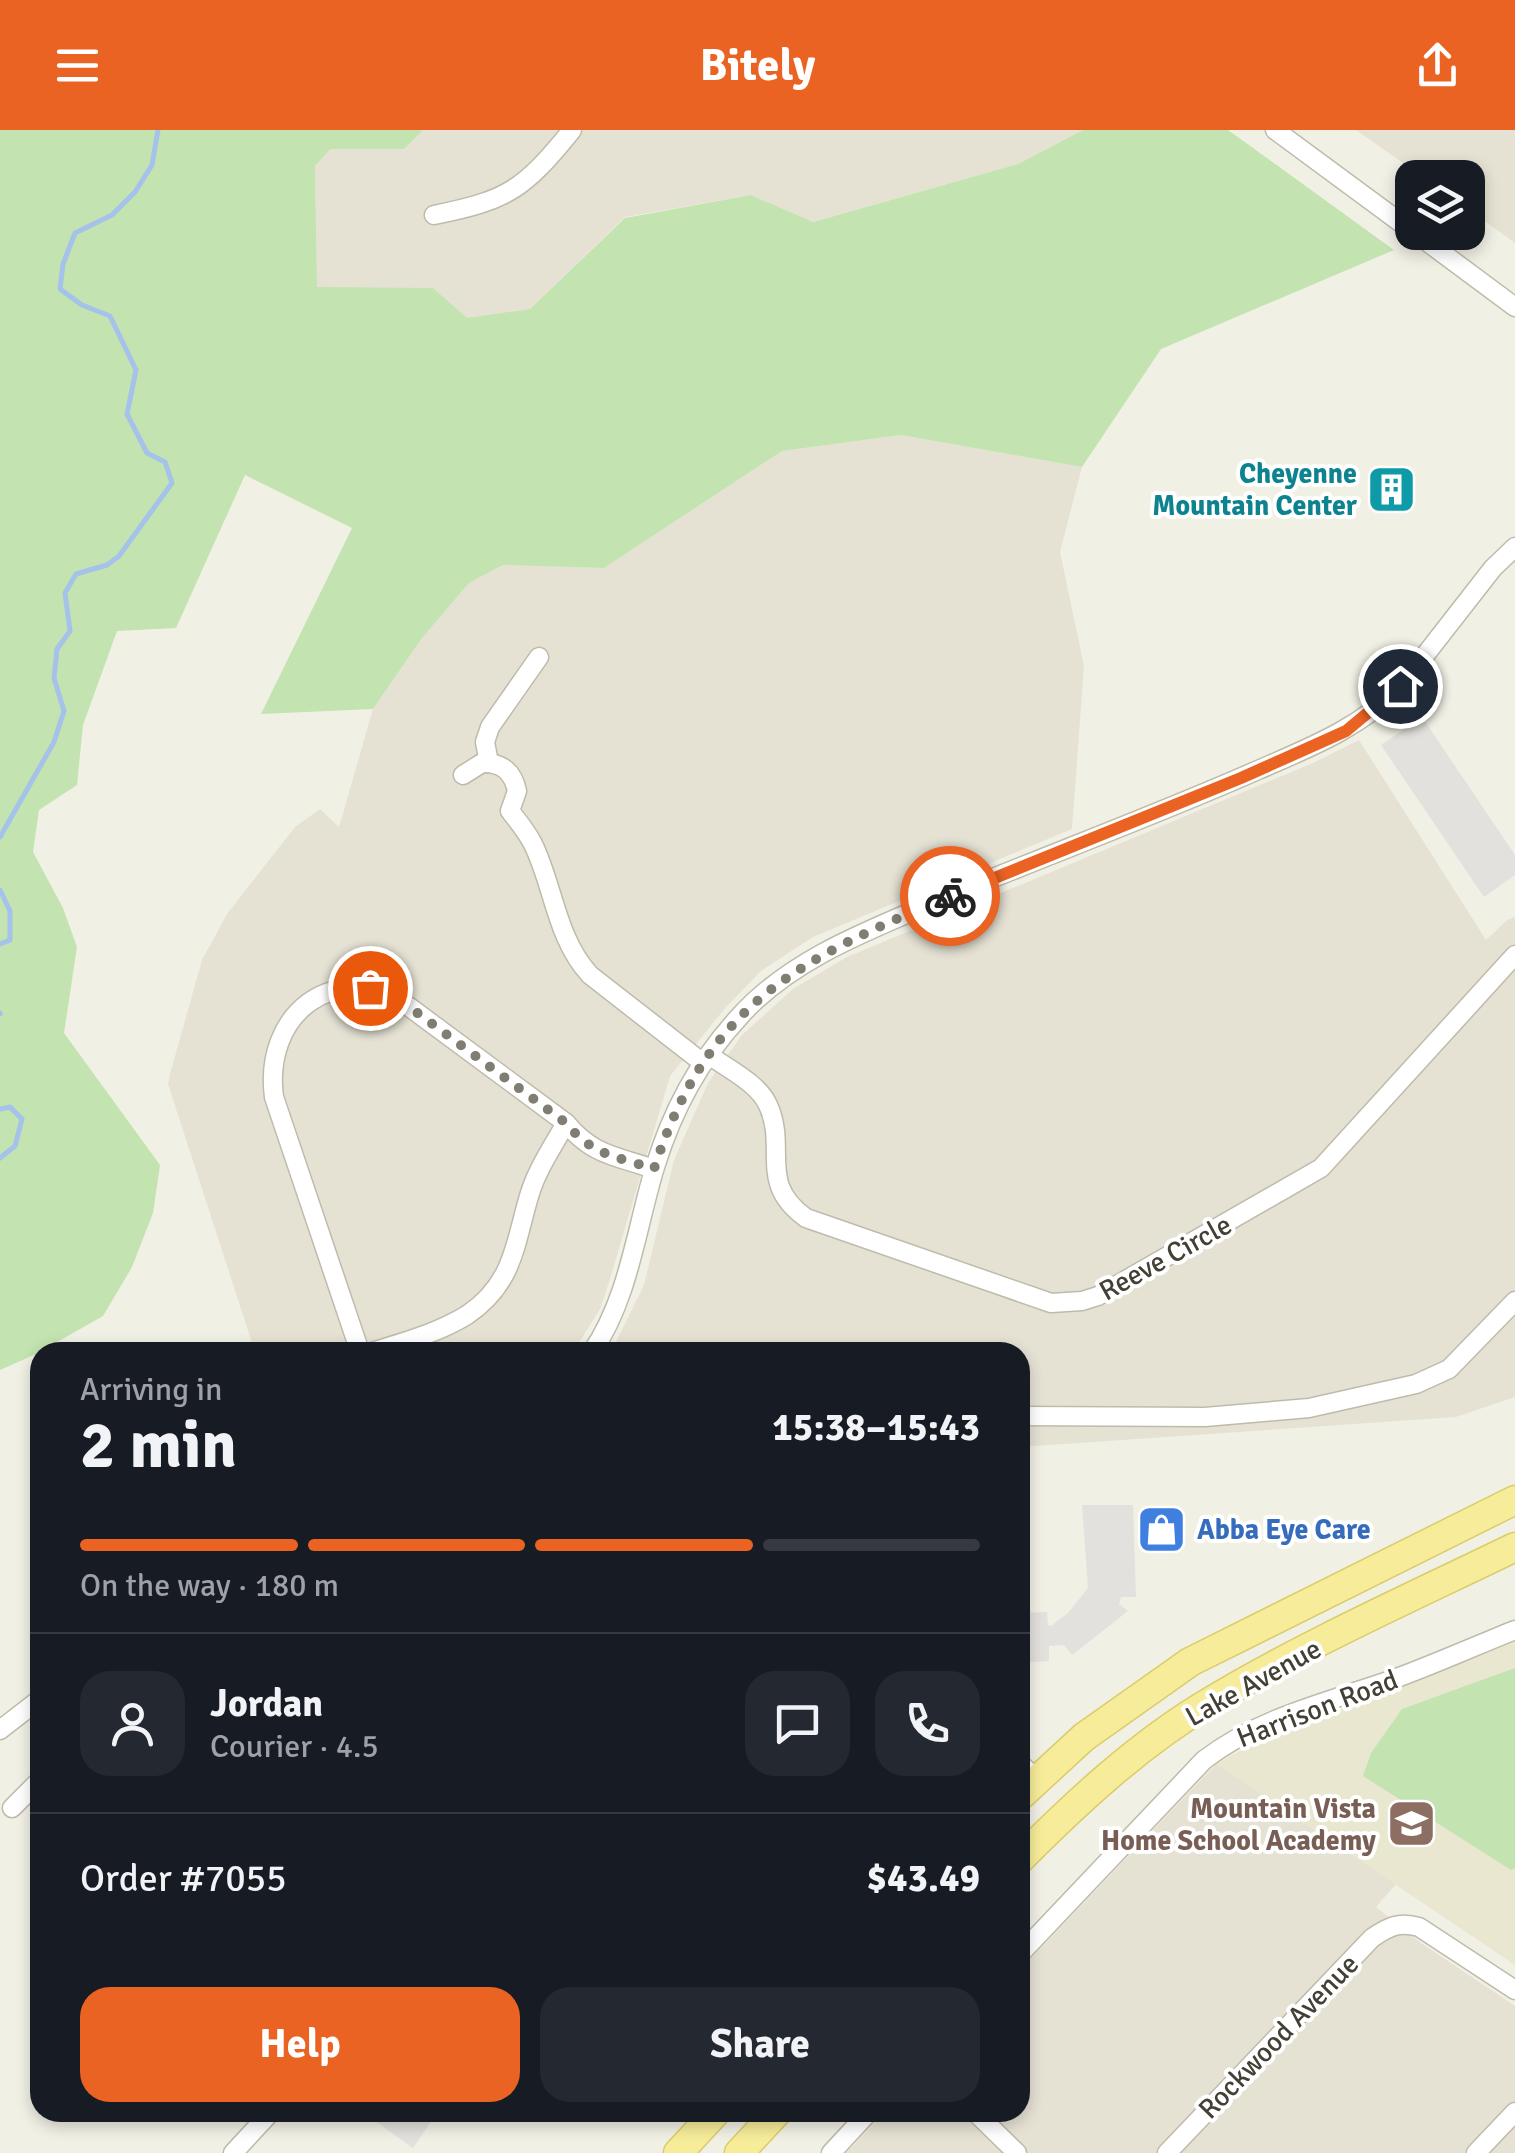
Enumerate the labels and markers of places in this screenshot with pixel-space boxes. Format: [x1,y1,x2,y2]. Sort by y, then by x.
place label: Cheyenne Mountain Center [1152,457,1358,523]
building icon: Cheyenne Mountain Center [1366,463,1418,515]
pin [1358,644,1443,729]
pin [328,946,413,1031]
shop icon: Abba Eye Care [1136,1503,1188,1555]
place label: Abba Eye Care [1197,1513,1371,1547]
place label: Mountain Vista Home School Academy [1101,1792,1376,1858]
school or university icon: Mountain Vista Home School Academy [1385,1798,1437,1850]

